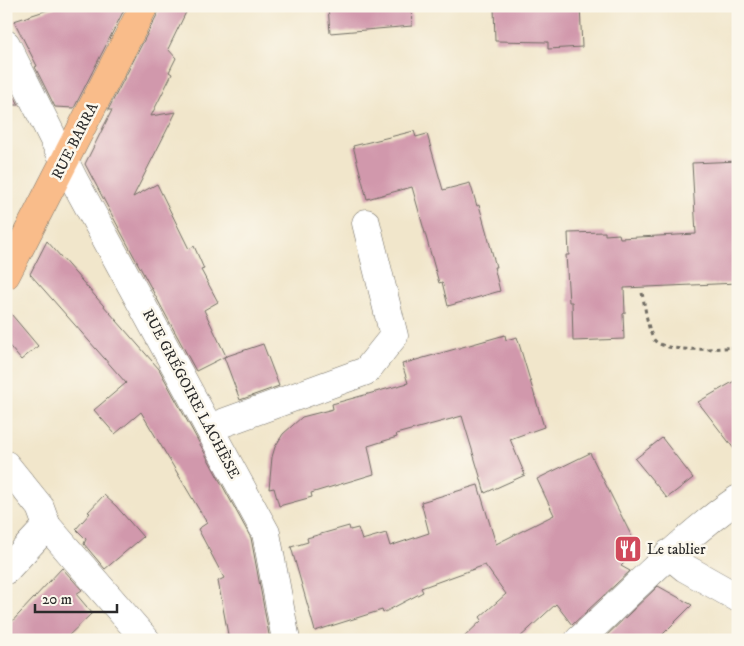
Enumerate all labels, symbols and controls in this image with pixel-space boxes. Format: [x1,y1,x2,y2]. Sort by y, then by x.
street label: RUE BARRA [48,99,103,183]
street label: RUE GRÉGOIRE LACHÈSE [138,306,244,482]
restaurant icon: Le tablier [613,534,643,564]
place label: Le tablier [647,540,706,559]
scale bar [35,581,118,613]
text: 20 m [42,590,72,609]

